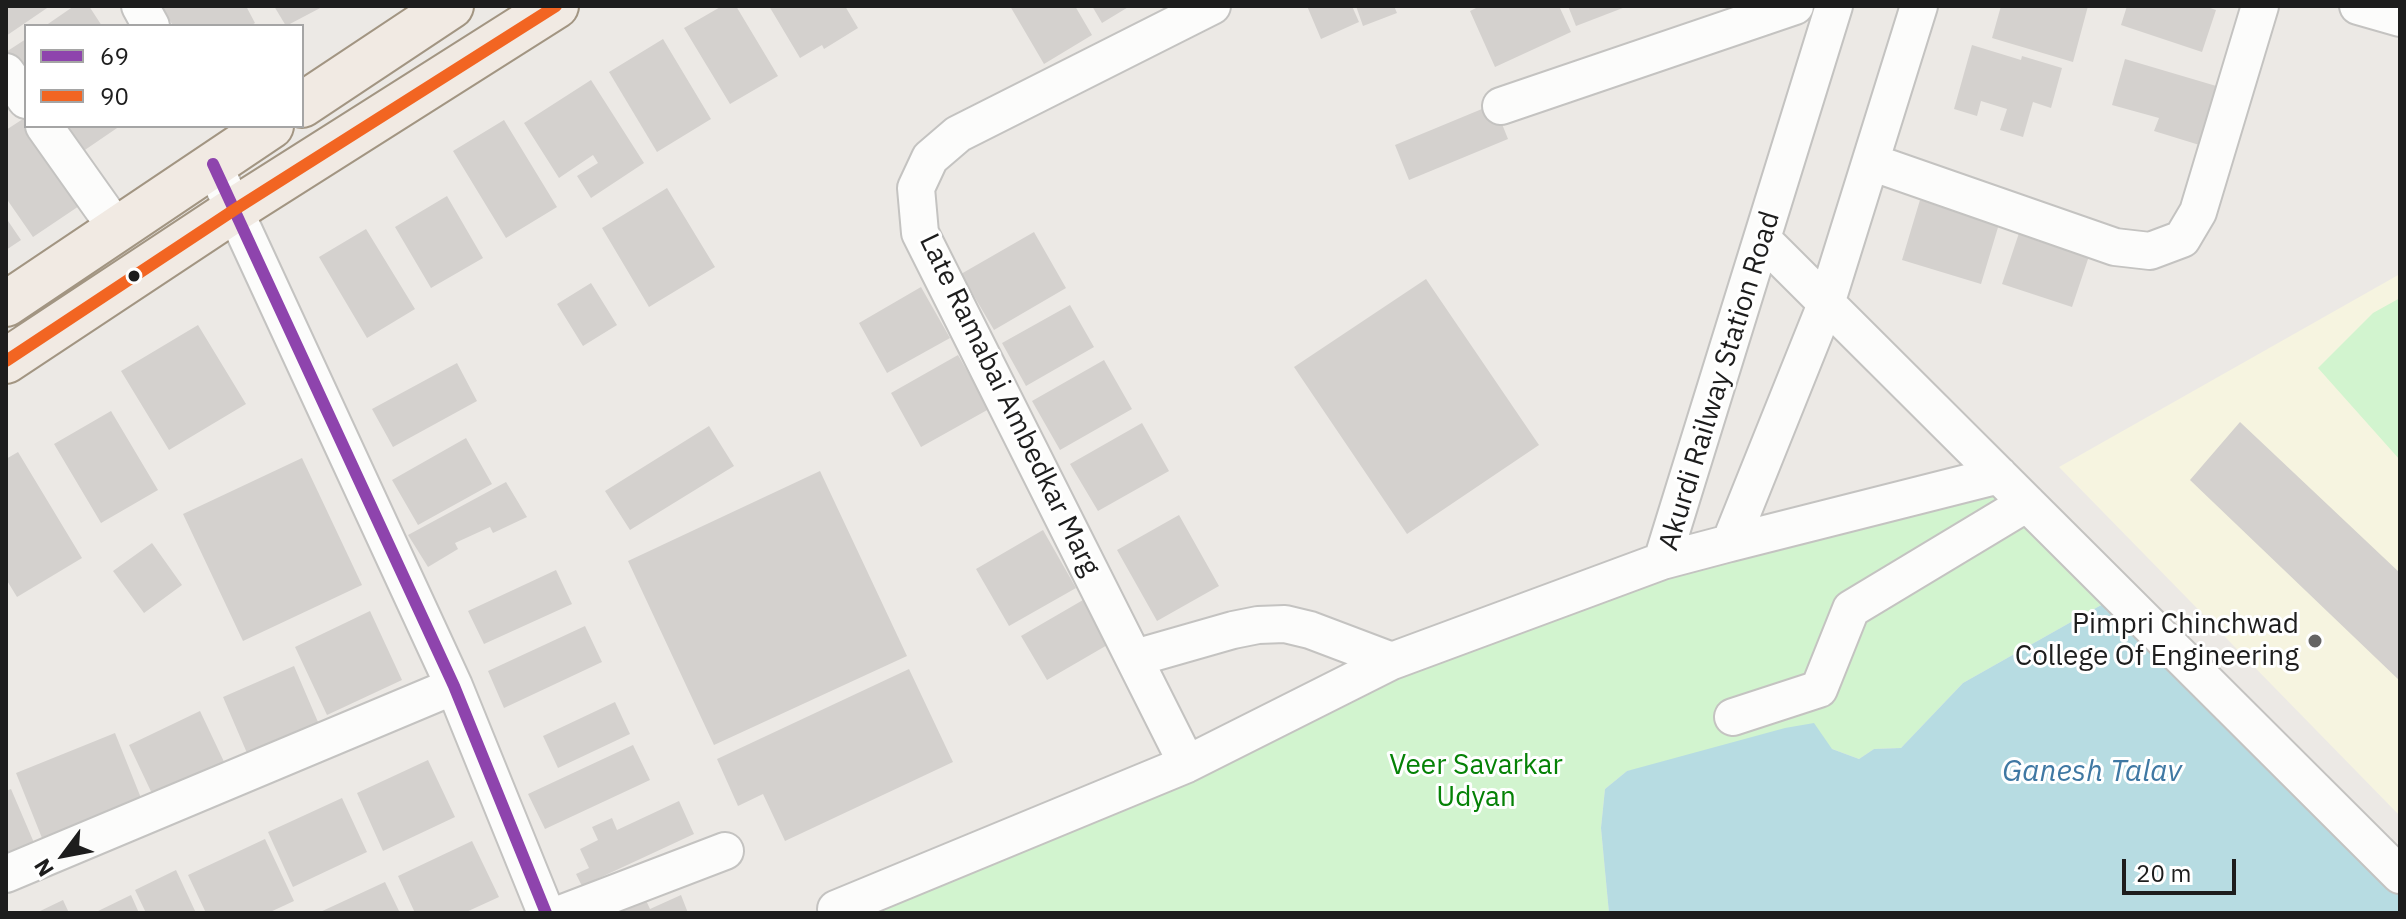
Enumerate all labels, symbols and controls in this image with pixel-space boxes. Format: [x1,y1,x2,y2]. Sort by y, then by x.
legend [24,24,304,128]
text: 69 [100,40,129,72]
text: 90 [100,80,129,112]
street label: Akurdi Railway Station Road [1652,208,1788,554]
street label: Late Ramabai Ambedkar Marg [911,229,1107,581]
unlabelled marker [126,268,142,284]
place label: Pimpri Chinchwad College Of Engineering [2015,608,2299,674]
marker: Pimpri Chinchwad College Of Engineering [2306,632,2324,650]
park label: Veer Savarkar Udyan [1389,749,1563,815]
water label: Ganesh Talav [2002,754,2182,790]
north arrow [24,815,104,895]
scale bar [2126,843,2240,893]
text: N [27,854,60,882]
text: 20 m [2136,857,2191,889]

